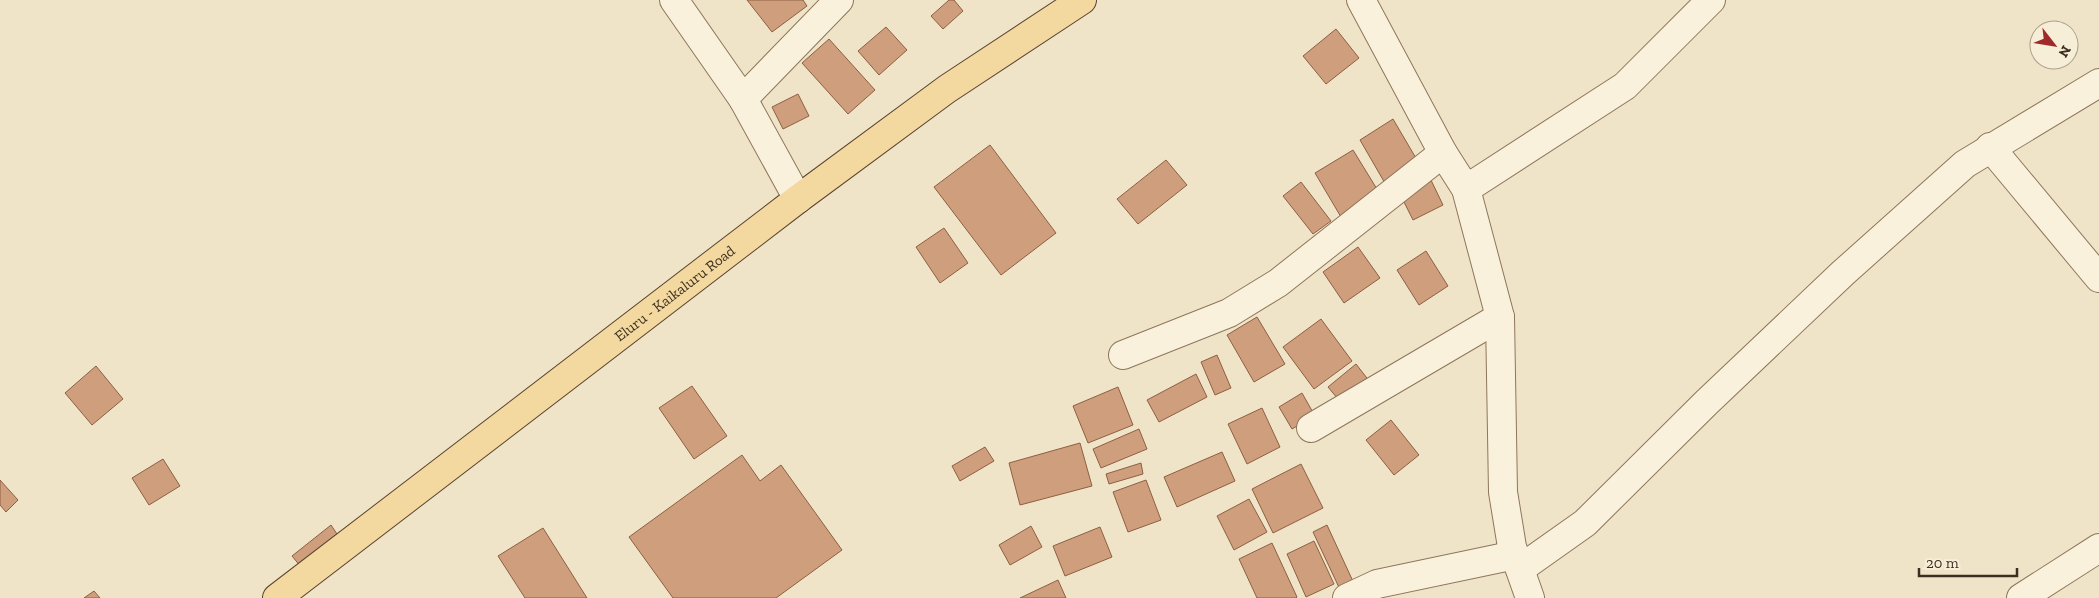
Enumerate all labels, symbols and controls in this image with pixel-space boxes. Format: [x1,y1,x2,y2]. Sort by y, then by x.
north arrow [2029,20,2079,70]
text: N [2055,42,2075,61]
street label: Eluru - Kaikaluru Road [611,241,739,345]
scale bar [1919,546,2016,578]
text: 20 m [1926,554,1959,572]

